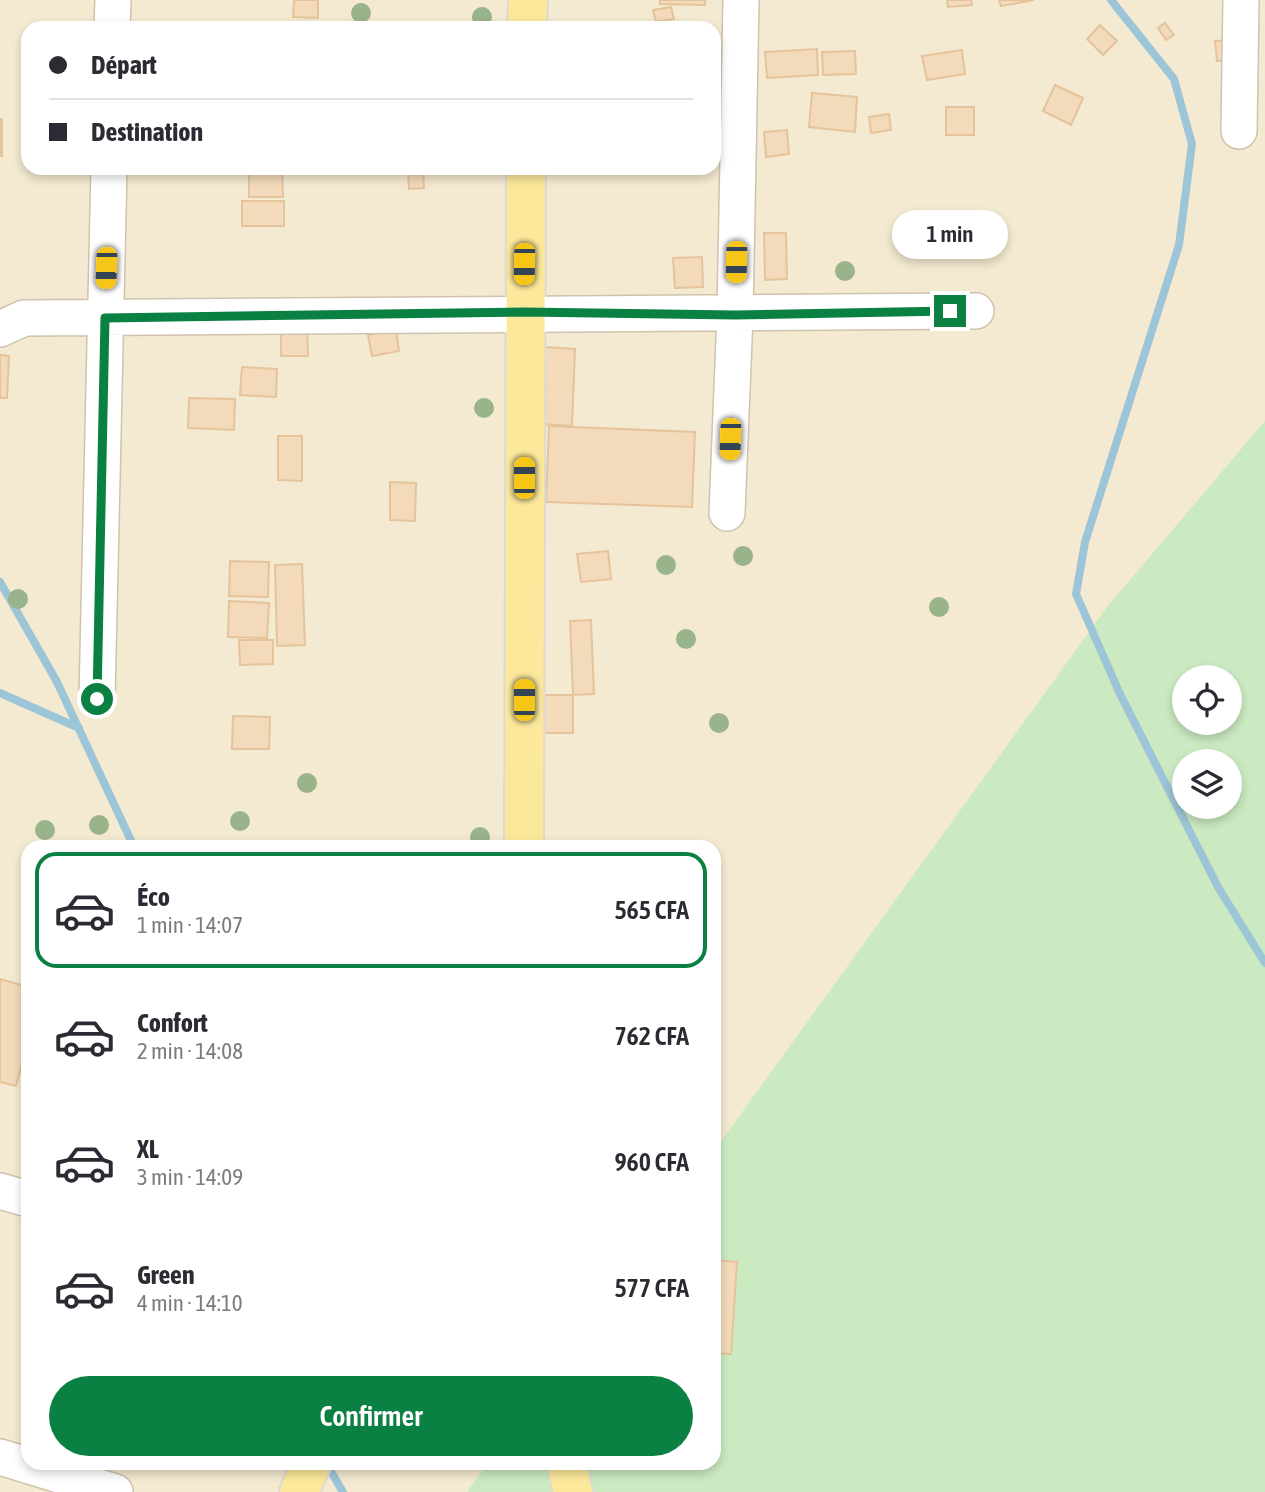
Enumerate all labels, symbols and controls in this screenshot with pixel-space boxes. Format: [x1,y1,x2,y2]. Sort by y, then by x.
text: Départ [91,50,157,80]
text: Destination [91,117,203,147]
callout: 1 min [892,210,1008,258]
text: 1 min [927,221,973,247]
car [726,241,747,283]
car [514,243,535,285]
car [95,247,118,289]
route end [934,295,966,327]
car [719,418,742,460]
car [514,457,535,499]
map controls [1172,665,1242,819]
button: locate [1172,665,1242,735]
car [514,679,535,721]
route start [81,683,113,715]
button: layers [1172,749,1242,819]
icon: car [53,879,116,942]
text: Éco [137,882,170,912]
text: 565 CFA [614,895,689,925]
text: 1 min · 14:07 [137,912,243,938]
icon: car [53,1005,116,1068]
text: Confort [137,1008,208,1038]
text: 762 CFA [614,1021,689,1051]
text: 2 min · 14:08 [137,1038,243,1064]
icon: car [53,1131,116,1194]
text: XL [137,1134,159,1164]
text: 960 CFA [614,1147,689,1177]
text: 3 min · 14:09 [137,1164,243,1190]
icon: car [53,1257,116,1320]
text: Green [137,1260,195,1290]
text: 577 CFA [614,1273,689,1303]
text: 4 min · 14:10 [137,1290,243,1316]
button: Confirmer [49,1376,693,1456]

